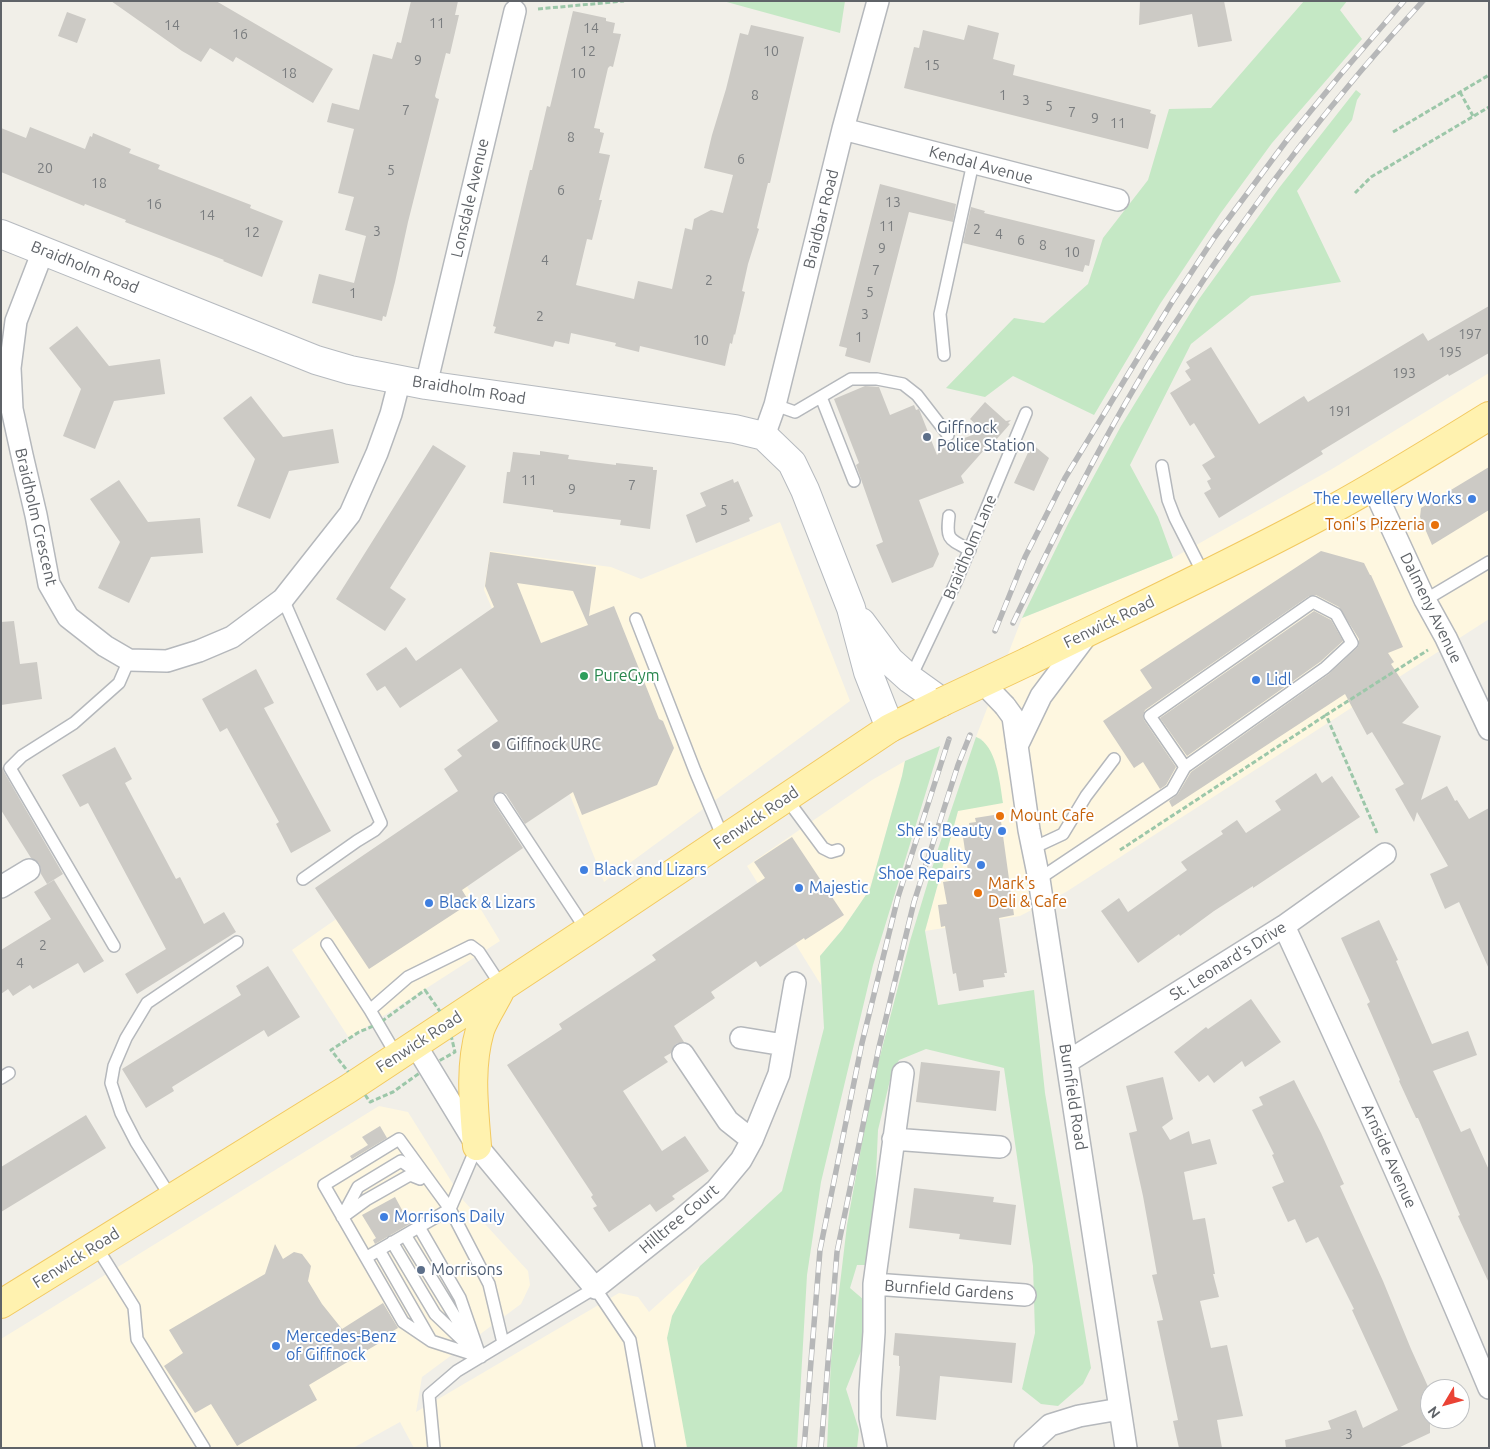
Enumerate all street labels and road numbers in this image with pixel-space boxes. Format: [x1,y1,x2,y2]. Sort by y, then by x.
street label: Lonsdale Avenue [447,137,493,259]
street label: Kendal Avenue [927,142,1035,188]
street label: Braidbar Road [799,167,843,271]
street label: Braidholm Road [28,237,142,297]
street label: Braidholm Road [411,372,527,408]
street label: Braidholm Crescent [11,446,61,588]
street label: Braidholm Lane [939,492,1001,602]
street label: Dalmeny Avenue [1396,550,1466,666]
street label: Fenwick Road [1060,592,1158,652]
street label: Fenwick Road [710,782,802,854]
street label: St. Leonard's Drive [1166,917,1290,1005]
street label: Fenwick Road [372,1007,466,1077]
street label: Burnfield Road [1055,1042,1091,1152]
street label: Arnside Avenue [1357,1101,1421,1211]
street label: Hilltree Court [635,1180,723,1258]
street label: Fenwick Road [29,1224,123,1292]
street label: Burnfield Gardens [884,1276,1014,1304]

